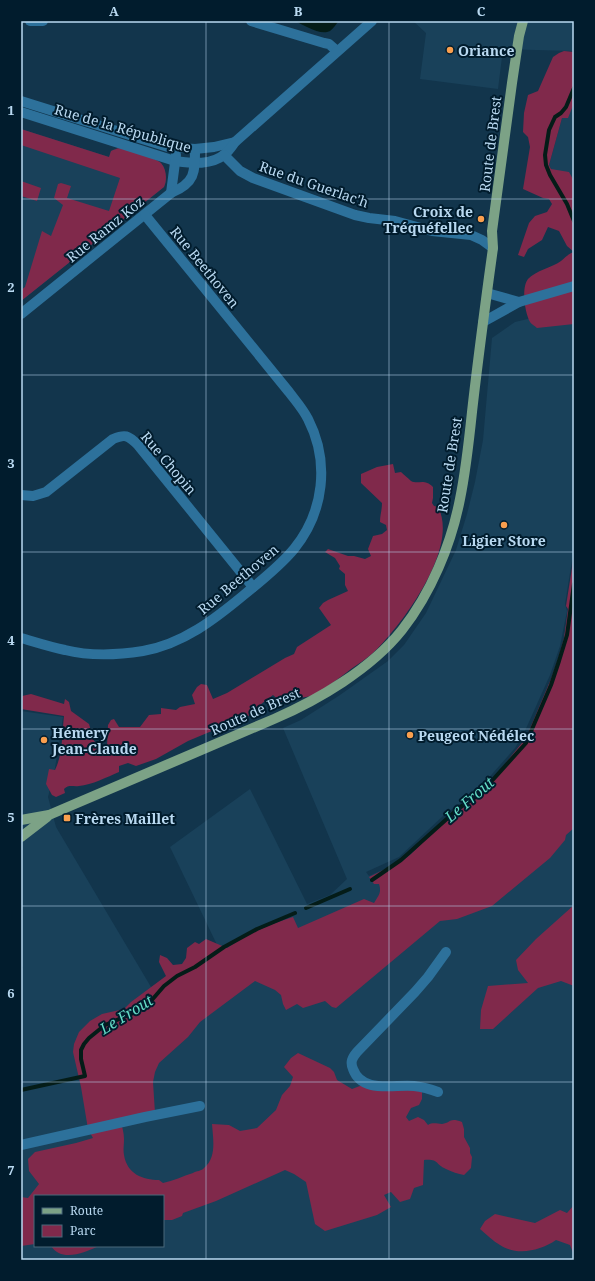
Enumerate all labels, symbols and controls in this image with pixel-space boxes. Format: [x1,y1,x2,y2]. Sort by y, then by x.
text: A [109,2,119,20]
text: B [294,2,303,20]
text: C [477,2,486,20]
place label: Oriance [458,41,514,60]
marker: Oriance [445,45,455,55]
street label: Route de Brest [475,95,505,193]
street label: Rue de la République [52,99,194,157]
text: 1 [7,101,15,119]
street label: Rue du Guerlac'h [257,156,371,212]
street label: Rue Ramz Koz [62,192,148,266]
place label: Croix de Tréquéfellec [383,202,473,237]
marker: Croix de Tréquéfellec [476,214,486,224]
street label: Rue Beethoven [166,222,244,312]
text: 2 [7,278,15,296]
street label: Route de Brest [432,416,466,514]
street label: Rue Chopin [137,427,201,499]
text: 3 [7,454,15,472]
marker: Ligier Store [499,520,509,530]
place label: Ligier Store [462,531,546,550]
street label: Rue Beethoven [194,540,282,618]
text: 4 [7,631,15,649]
street label: Route de Brest [207,683,303,739]
place label: Hémery Jean-Claude [51,723,137,758]
place label: Peugeot Nédélec [418,726,534,745]
marker: Peugeot Nédélec [405,730,415,740]
marker: Hémery Jean-Claude [39,735,49,745]
water label: Le Frout [439,772,498,827]
text: 5 [7,808,15,826]
place label: Frères Maillet [75,809,175,828]
marker: Frères Maillet [62,813,72,823]
text: 6 [7,984,15,1002]
water label: Le Frout [95,990,157,1039]
text: 7 [7,1161,15,1179]
legend [34,1195,164,1247]
text: Route [70,1202,103,1219]
text: Parc [70,1222,96,1239]

